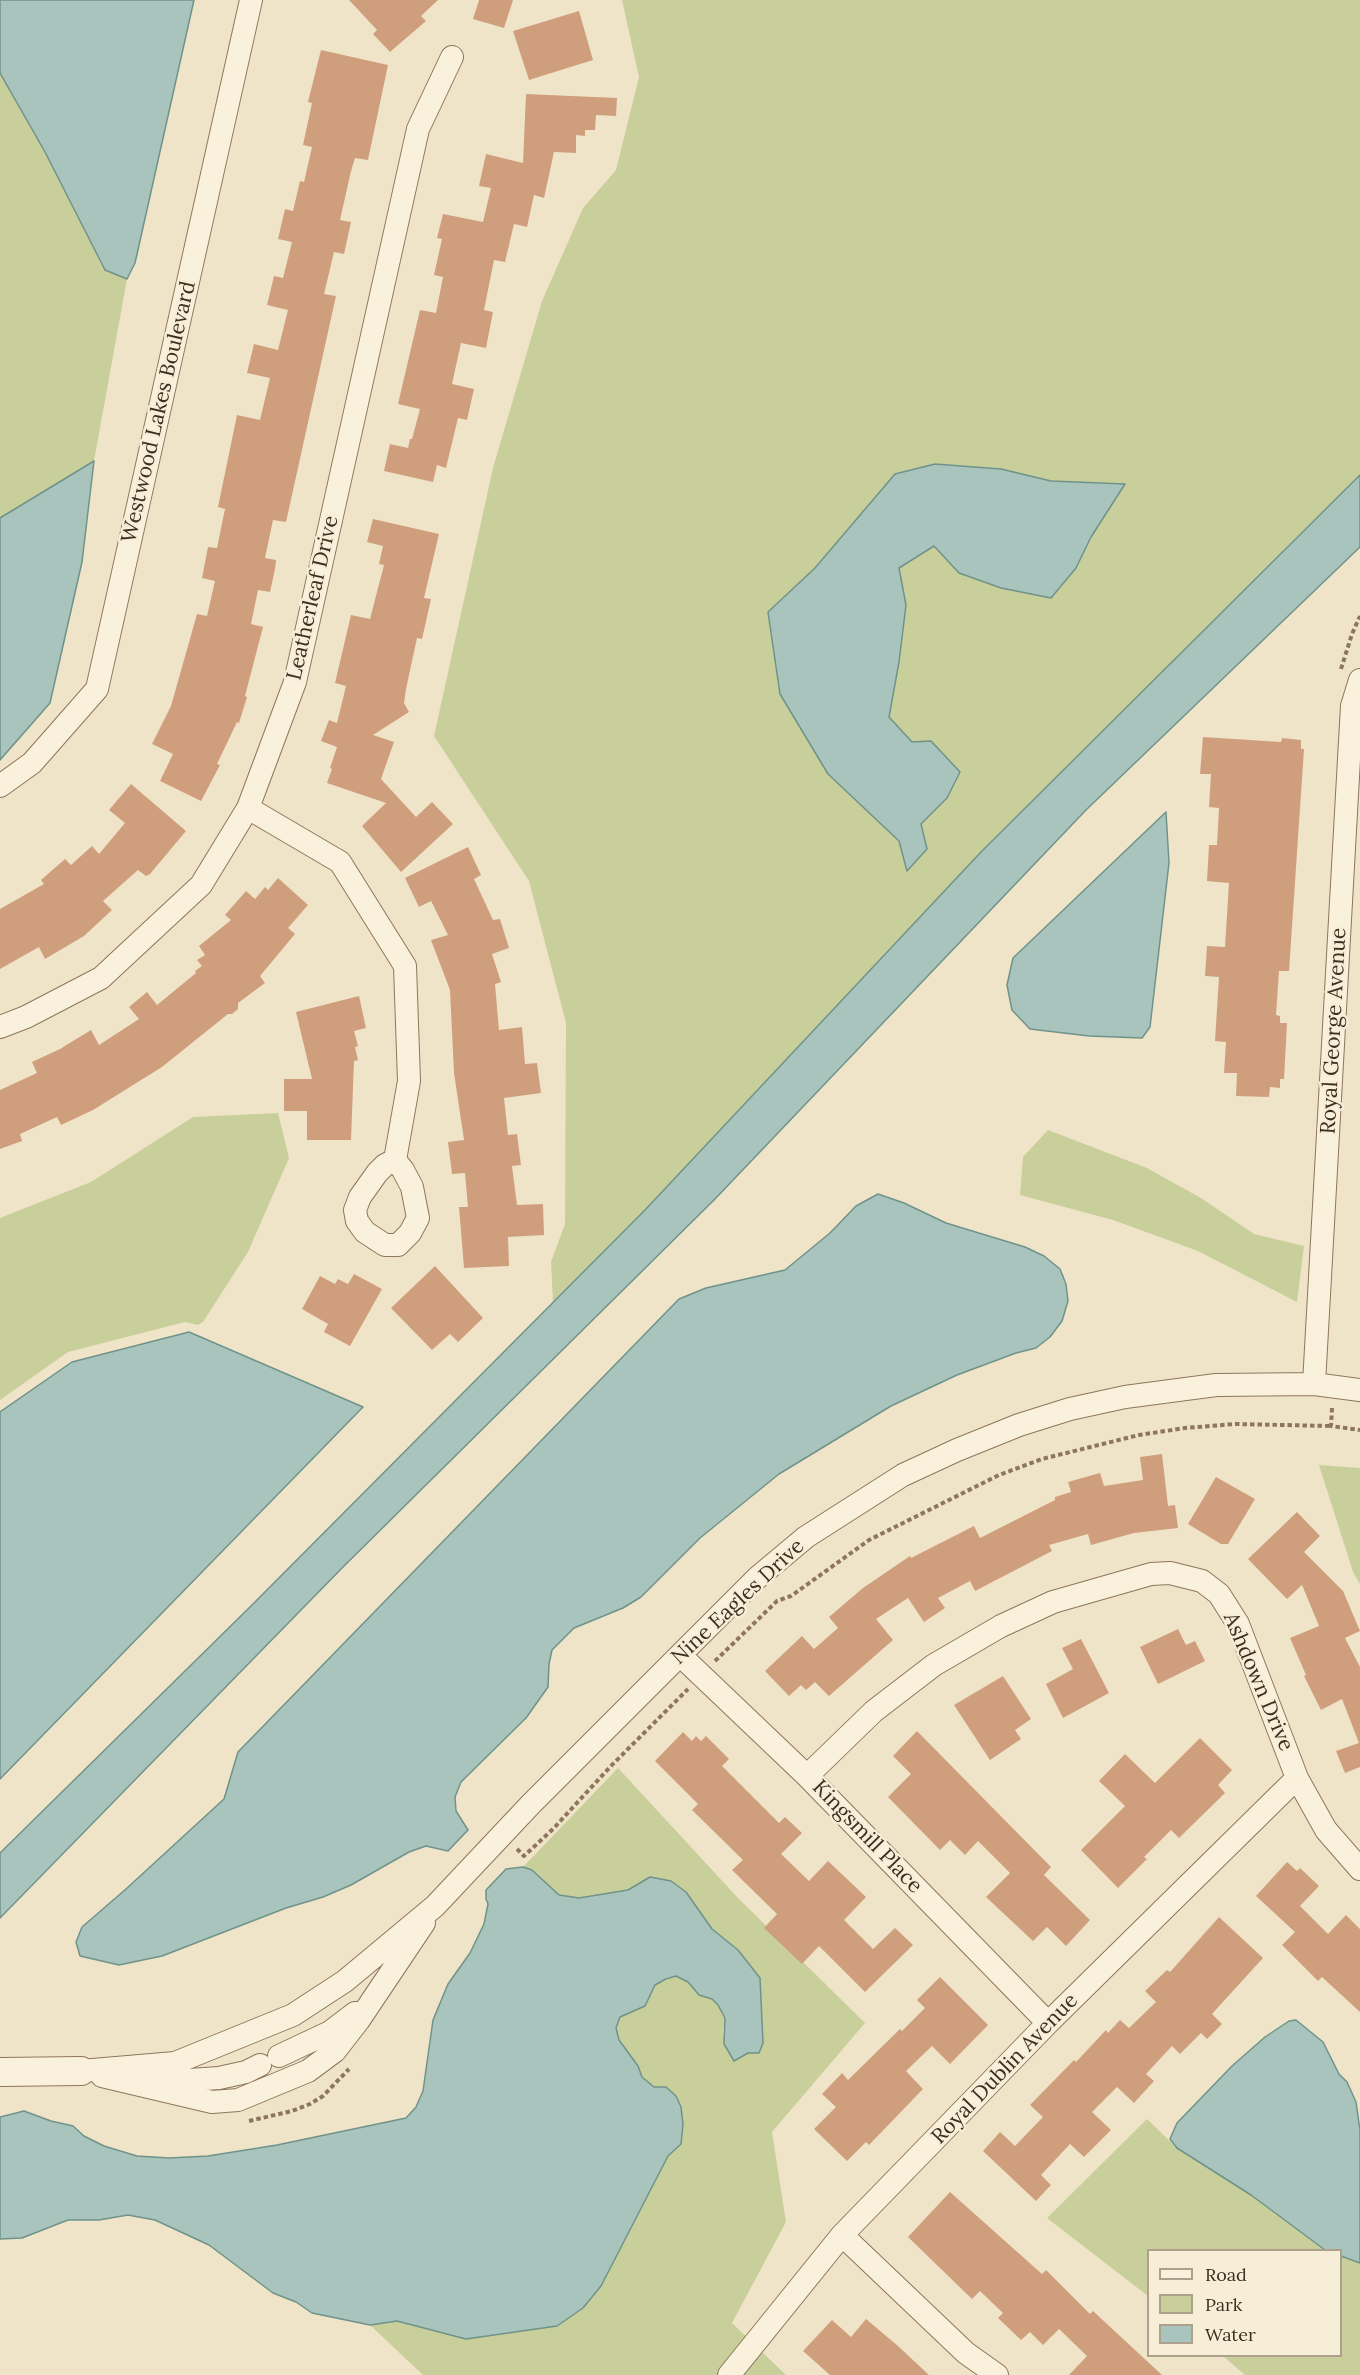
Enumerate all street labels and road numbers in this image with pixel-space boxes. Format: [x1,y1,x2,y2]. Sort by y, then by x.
street label: Westwood Lakes Boulevard [117,279,201,545]
street label: Leatherleaf Drive [282,513,344,683]
street label: Royal George Avenue [1316,927,1352,1135]
street label: Nine Eagles Drive [666,1534,810,1670]
street label: Ashdown Drive [1218,1609,1298,1755]
street label: Kingsmill Place [807,1775,927,1899]
street label: Royal Dublin Avenue [927,1988,1083,2150]

